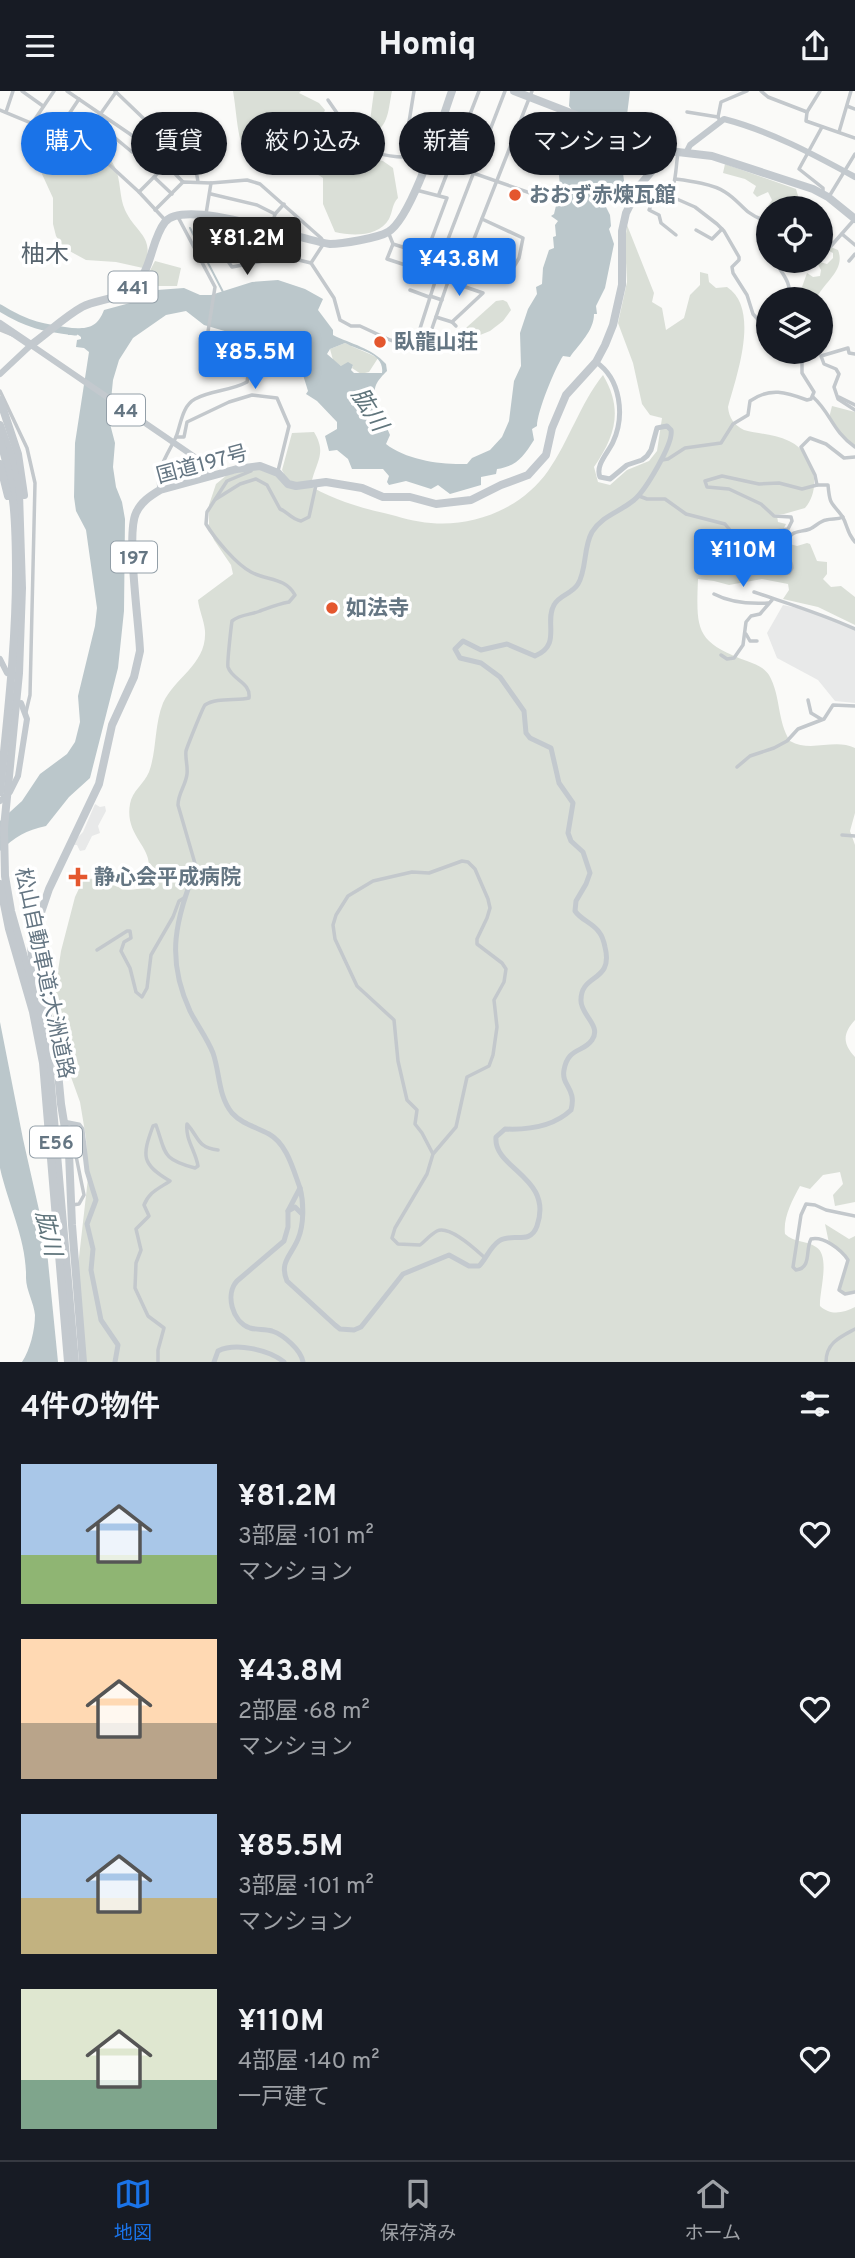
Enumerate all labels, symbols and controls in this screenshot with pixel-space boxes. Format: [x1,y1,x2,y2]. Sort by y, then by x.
text: Homiq [379,26,476,66]
icon: menu [21,27,59,65]
icon: share [796,27,834,65]
chip: 購入 [21,112,117,175]
chip: 賃貸 [131,112,227,175]
chip: 絞り込み [241,112,385,175]
chip: 新着 [399,112,495,175]
chip: マンション [509,112,677,175]
place label: おおず赤煉瓦館 [529,183,676,210]
marker: おおず赤煉瓦館 [507,187,523,203]
map controls [756,196,833,364]
button: locate [756,196,833,273]
pin: ¥81.2M [190,218,304,277]
text: ¥81.2M [209,225,285,254]
pin: ¥43.8M [402,239,516,298]
district label: 柚木 [21,241,69,271]
text: ¥43.8M [419,246,499,275]
road number: 441 [108,271,158,303]
button: layers [756,287,833,364]
place label: 臥龍山荘 [394,330,478,357]
pin: ¥85.5M [198,331,312,391]
marker: 臥龍山荘 [372,334,388,350]
text: ¥85.5M [215,339,295,368]
water label: 肱川 [343,383,394,440]
road number: 44 [107,395,145,425]
street label: 国道197号 [154,440,251,491]
pin: ¥110M [694,529,792,589]
text: ¥110M [710,537,776,566]
road number: 197 [111,541,157,572]
place label: 如法寺 [346,596,409,623]
marker: 如法寺 [324,600,340,616]
street label: 松山自動車道;大洲道路 [8,865,79,1081]
place label: 静心会平成病院 [94,865,241,892]
marker: 静心会平成病院 [68,867,88,887]
road number: E56 [30,1127,82,1157]
water label: 肱川 [27,1208,67,1262]
icon: filters [796,1385,834,1423]
text: 4件の物件 [21,1390,160,1427]
text: ¥81.2M [238,1479,337,1516]
icon: home [77,1492,161,1576]
icon: heart [796,1515,834,1553]
text: 3部屋 · 101 m² [238,1523,374,1552]
text: マンション [238,1559,353,1588]
text: ¥43.8M [238,1654,343,1691]
icon: home [77,1667,161,1751]
icon: heart [796,1690,834,1728]
text: 2部屋 · 68 m² [238,1698,370,1727]
text: マンション [238,1734,353,1763]
text: ¥85.5M [238,1829,343,1866]
icon: home [77,1842,161,1926]
icon: heart [796,1865,834,1903]
text: 3部屋 · 101 m² [238,1873,374,1902]
text: マンション [238,1909,353,1938]
text: ¥110M [238,2004,324,2041]
icon: home [77,2017,161,2101]
icon: heart [796,2040,834,2078]
text: 4部屋 · 140 m² [238,2048,379,2077]
text: 一戸建て [238,2084,330,2113]
tab: 地図 [114,2175,152,2246]
tab: 保存済み [380,2175,456,2246]
tab: ホーム [684,2175,741,2246]

